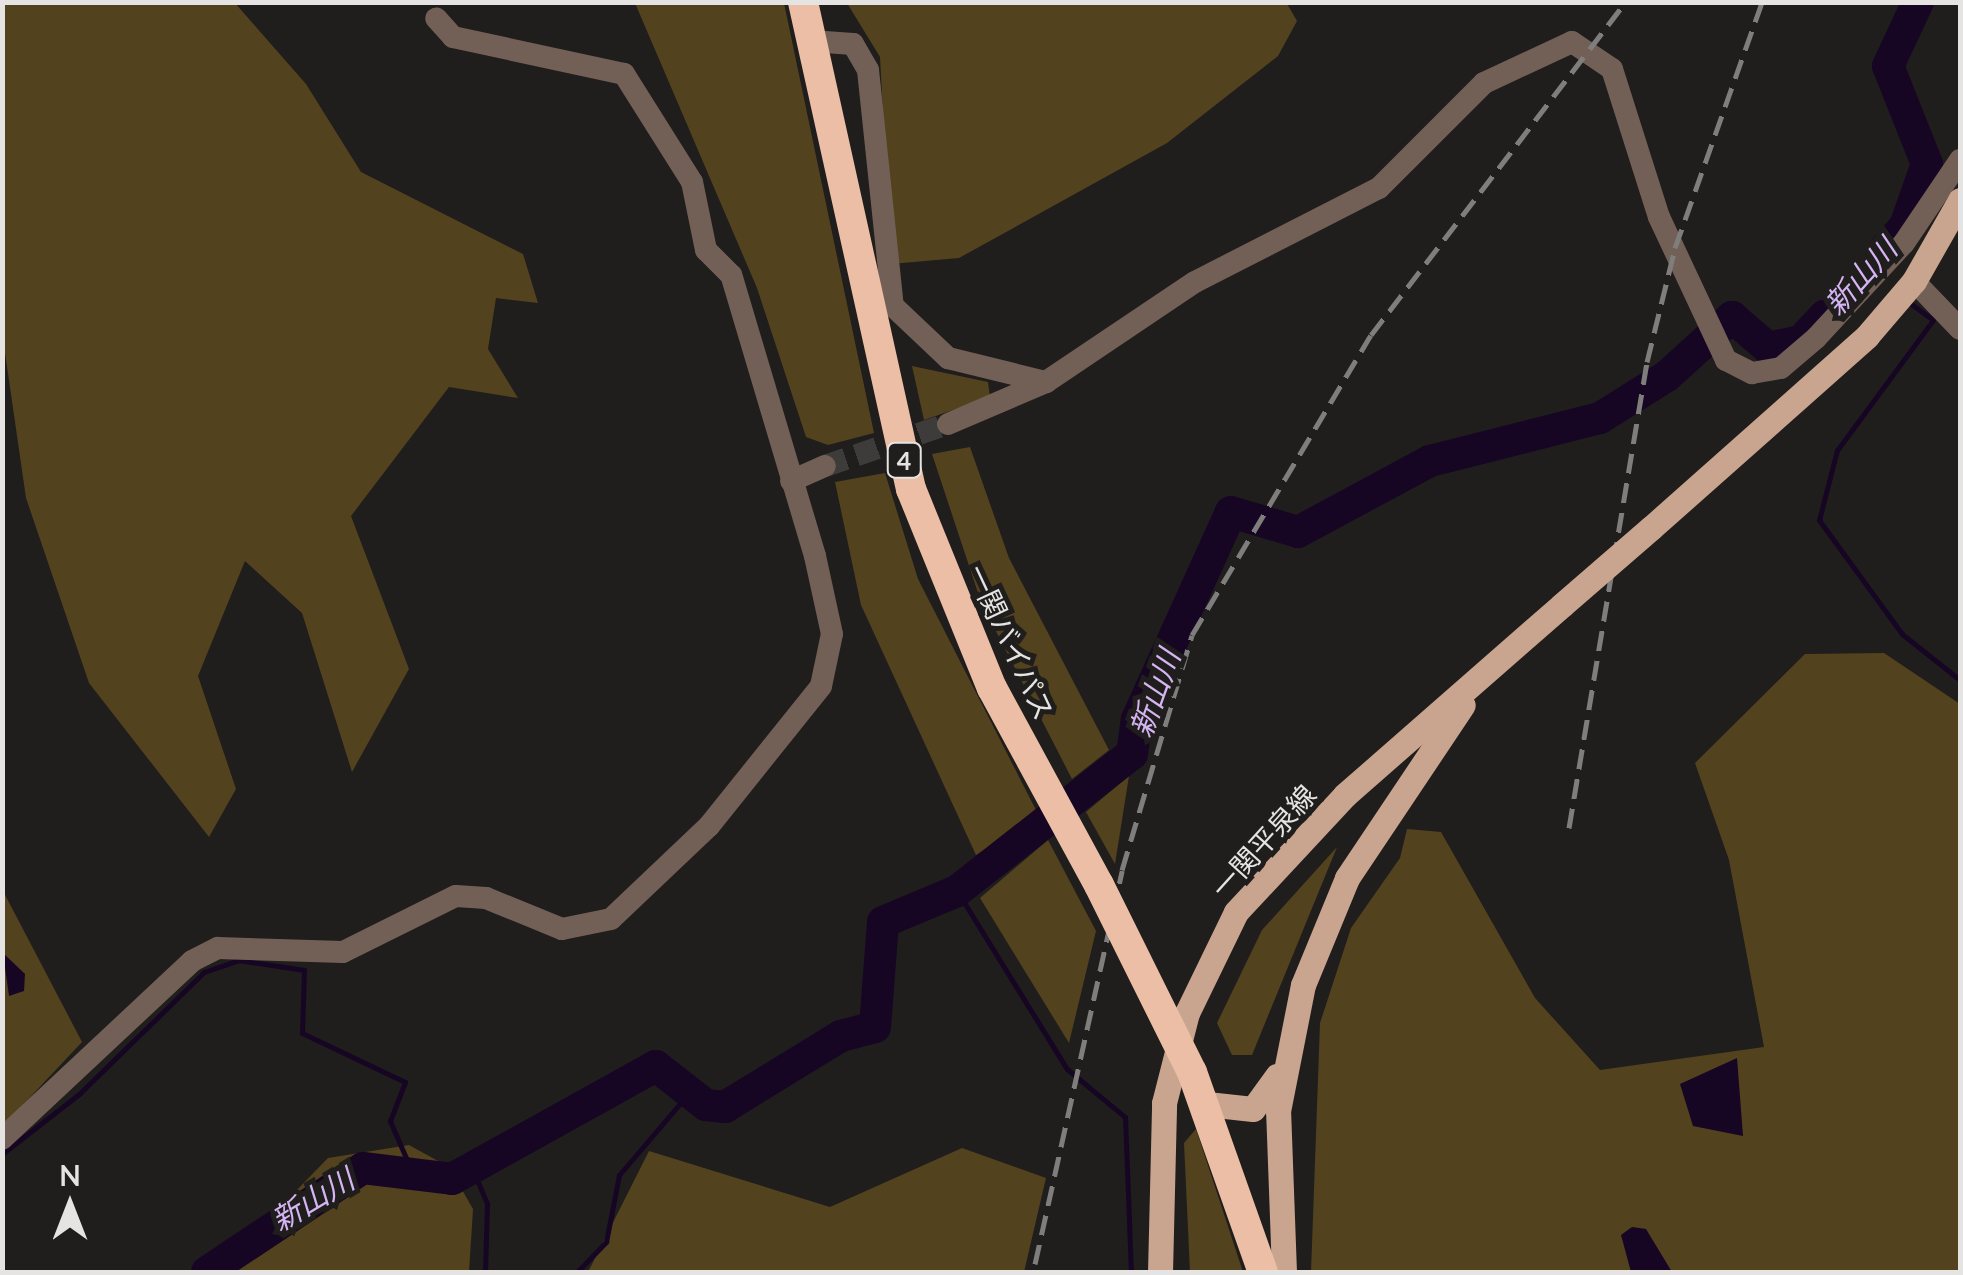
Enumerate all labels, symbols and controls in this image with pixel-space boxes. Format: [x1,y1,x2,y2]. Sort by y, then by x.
water label: 新山川 [1817,231,1903,321]
road number: 4 [886,440,922,480]
street label: 一関バイパス [960,559,1062,725]
water label: 新山川 [1122,645,1186,741]
street label: 一関平泉線 [1204,778,1322,904]
north arrow [20,1155,120,1255]
text: N [59,1158,81,1192]
water label: 新山川 [264,1160,360,1238]

